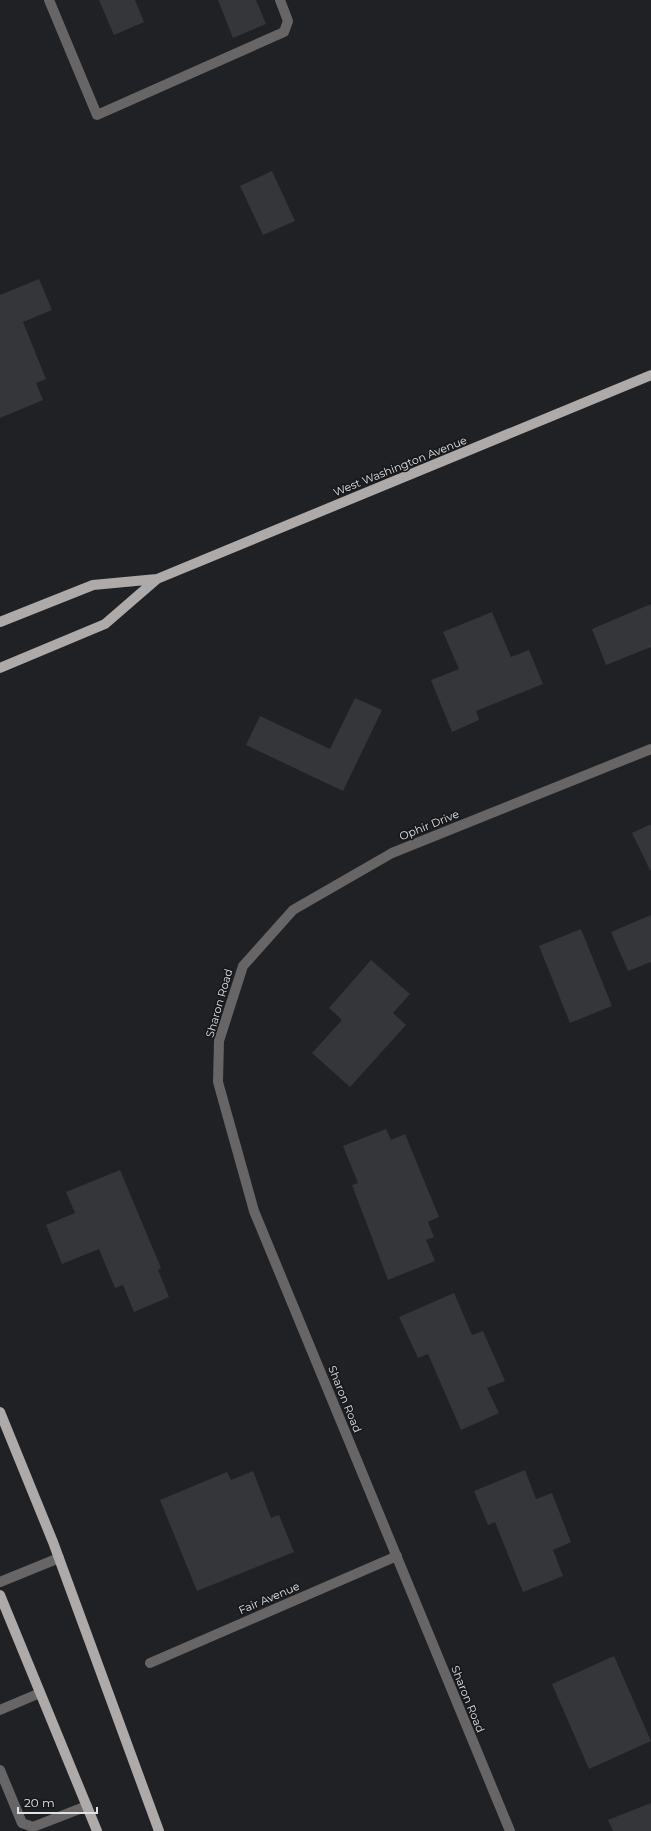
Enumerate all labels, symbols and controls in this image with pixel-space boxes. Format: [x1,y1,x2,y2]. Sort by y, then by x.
street label: West Washington Avenue [331,433,469,499]
street label: Ophir Drive [397,807,461,843]
street label: Sharon Road [202,967,236,1039]
street label: Sharon Road [325,1363,365,1435]
street label: Fair Avenue [236,1579,302,1617]
street label: Sharon Road [448,1663,488,1735]
scale bar [18,1789,97,1815]
text: 20 m [24,1795,55,1810]

